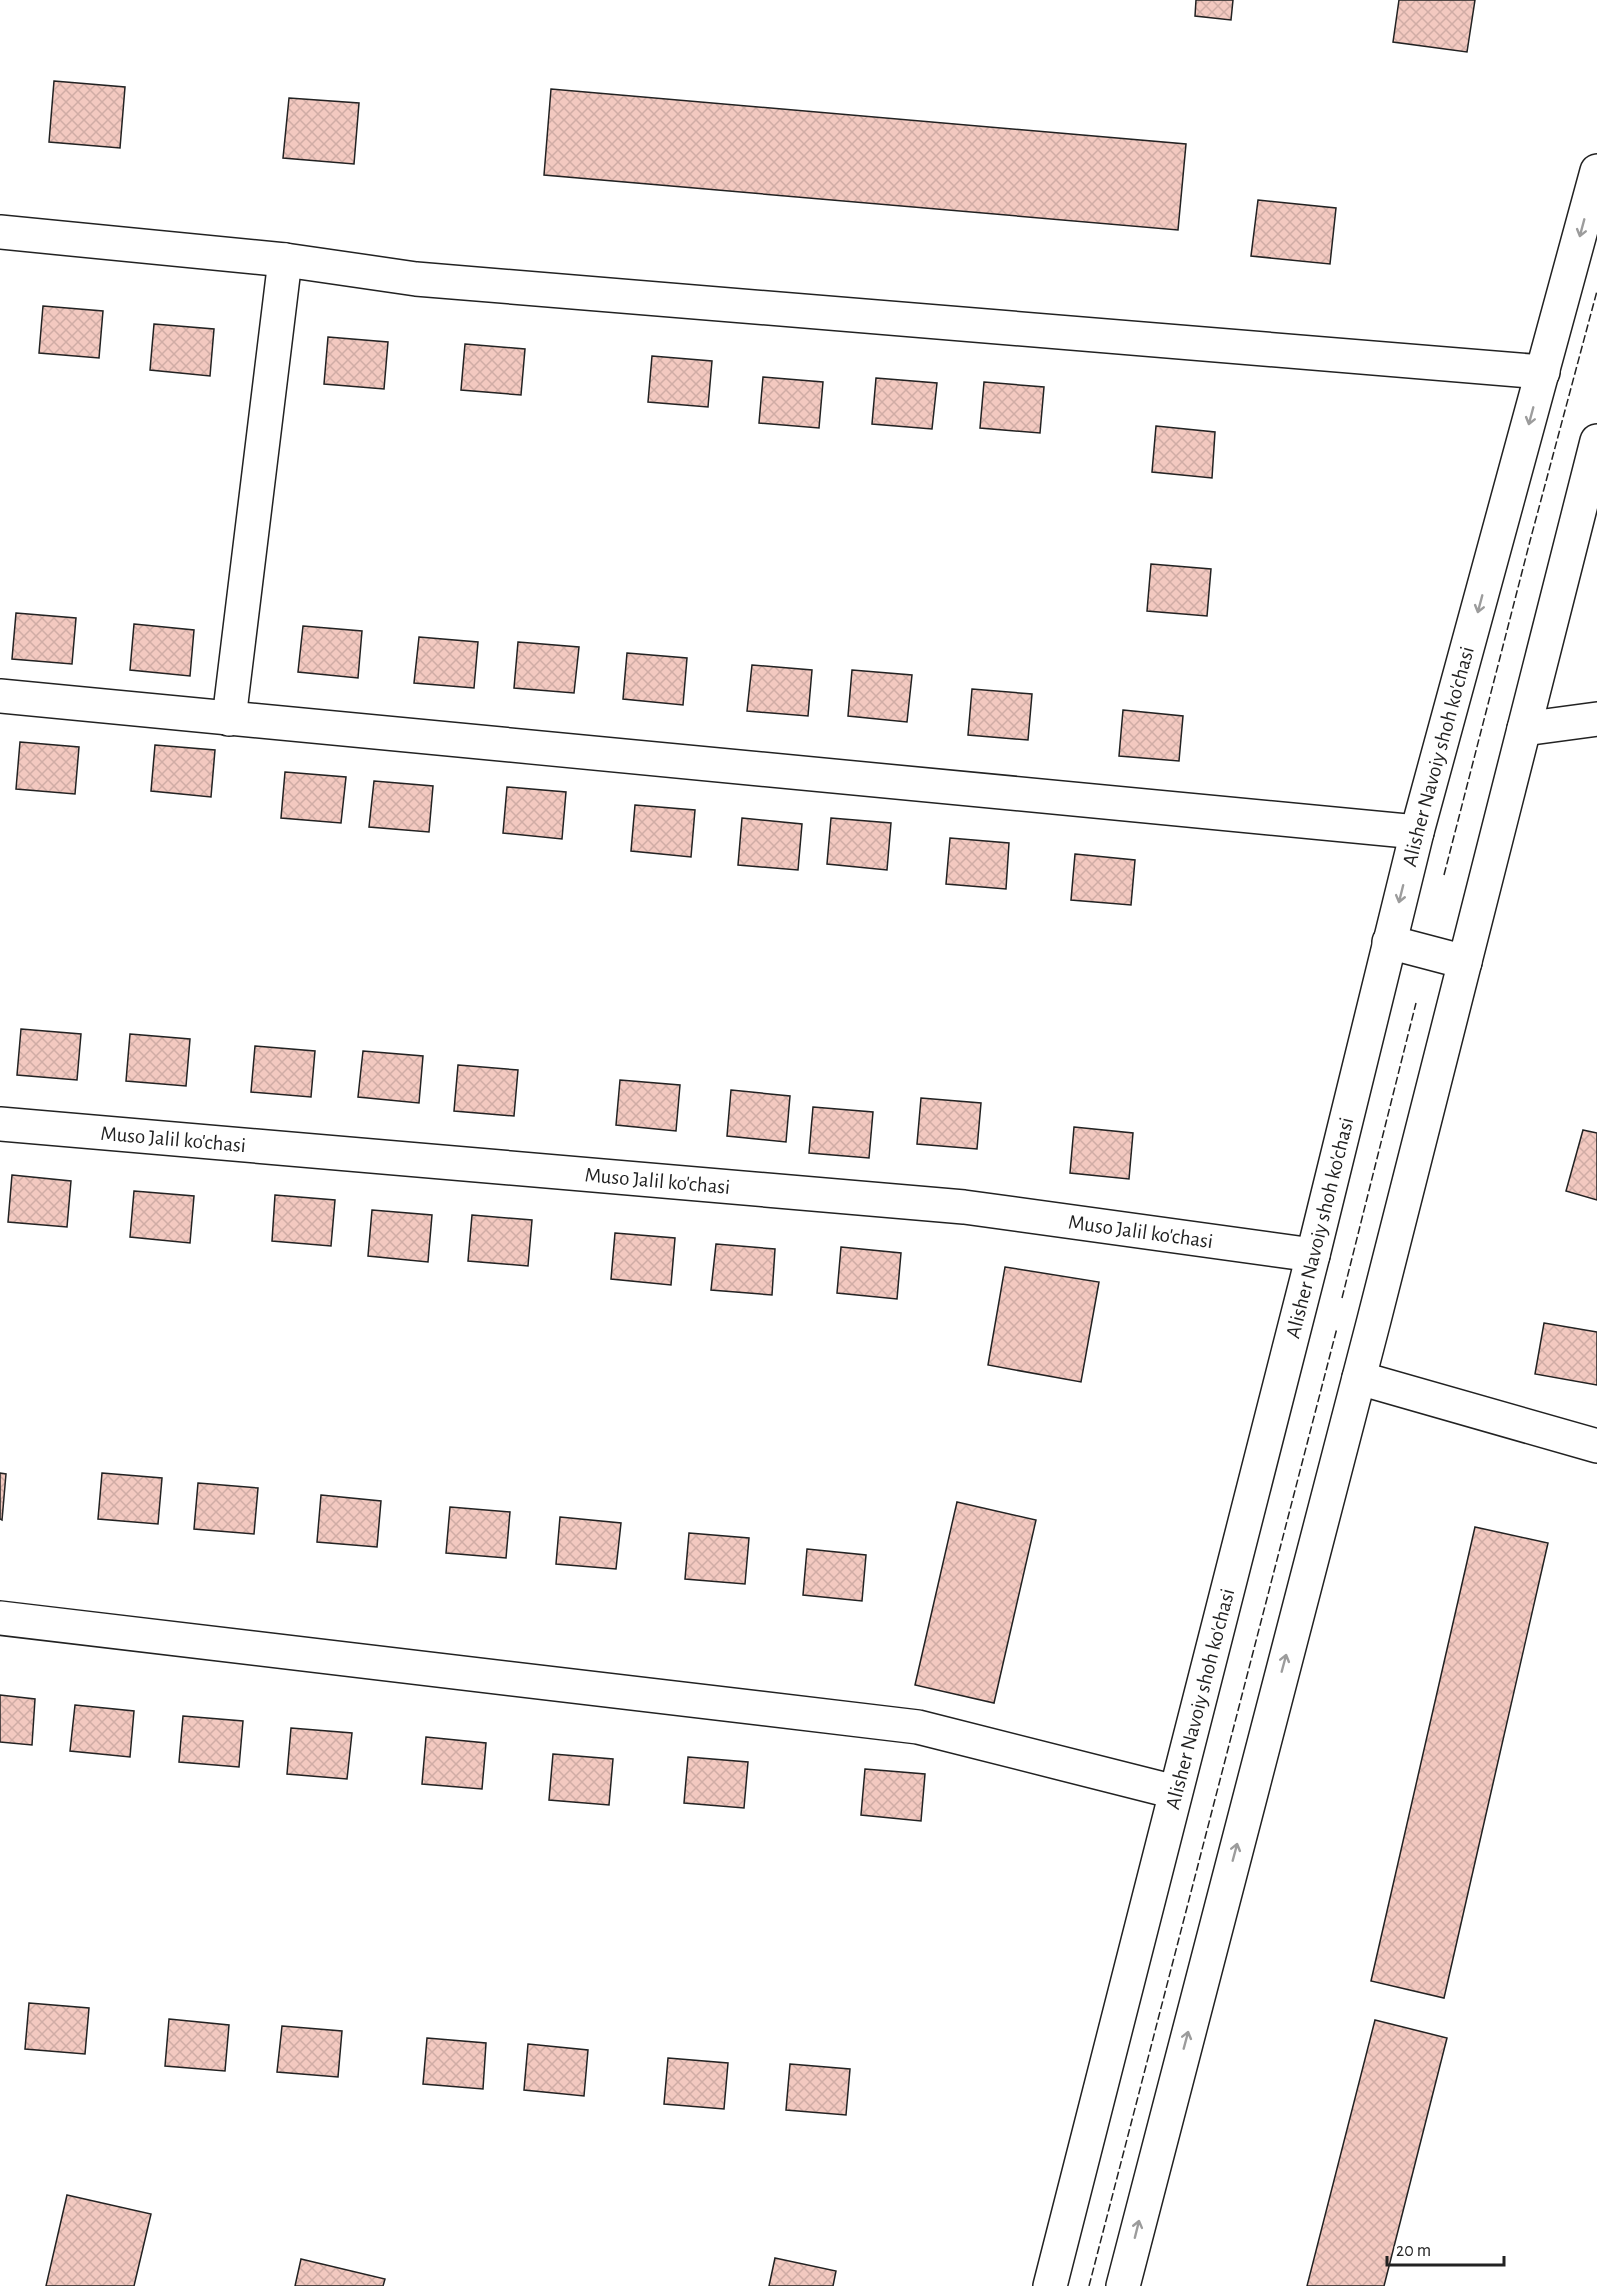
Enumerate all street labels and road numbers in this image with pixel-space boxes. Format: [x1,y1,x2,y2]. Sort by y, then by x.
street label: Alisher Navoiy shoh ko'chasi [1398,644,1478,869]
street label: Alisher Navoiy shoh ko'chasi [1282,1115,1357,1340]
street label: Muso Jalil ko'chasi [100,1122,247,1156]
street label: Muso Jalil ko'chasi [584,1164,731,1197]
street label: Muso Jalil ko'chasi [1067,1211,1214,1252]
street label: Alisher Navoiy shoh ko'chasi [1162,1586,1238,1811]

